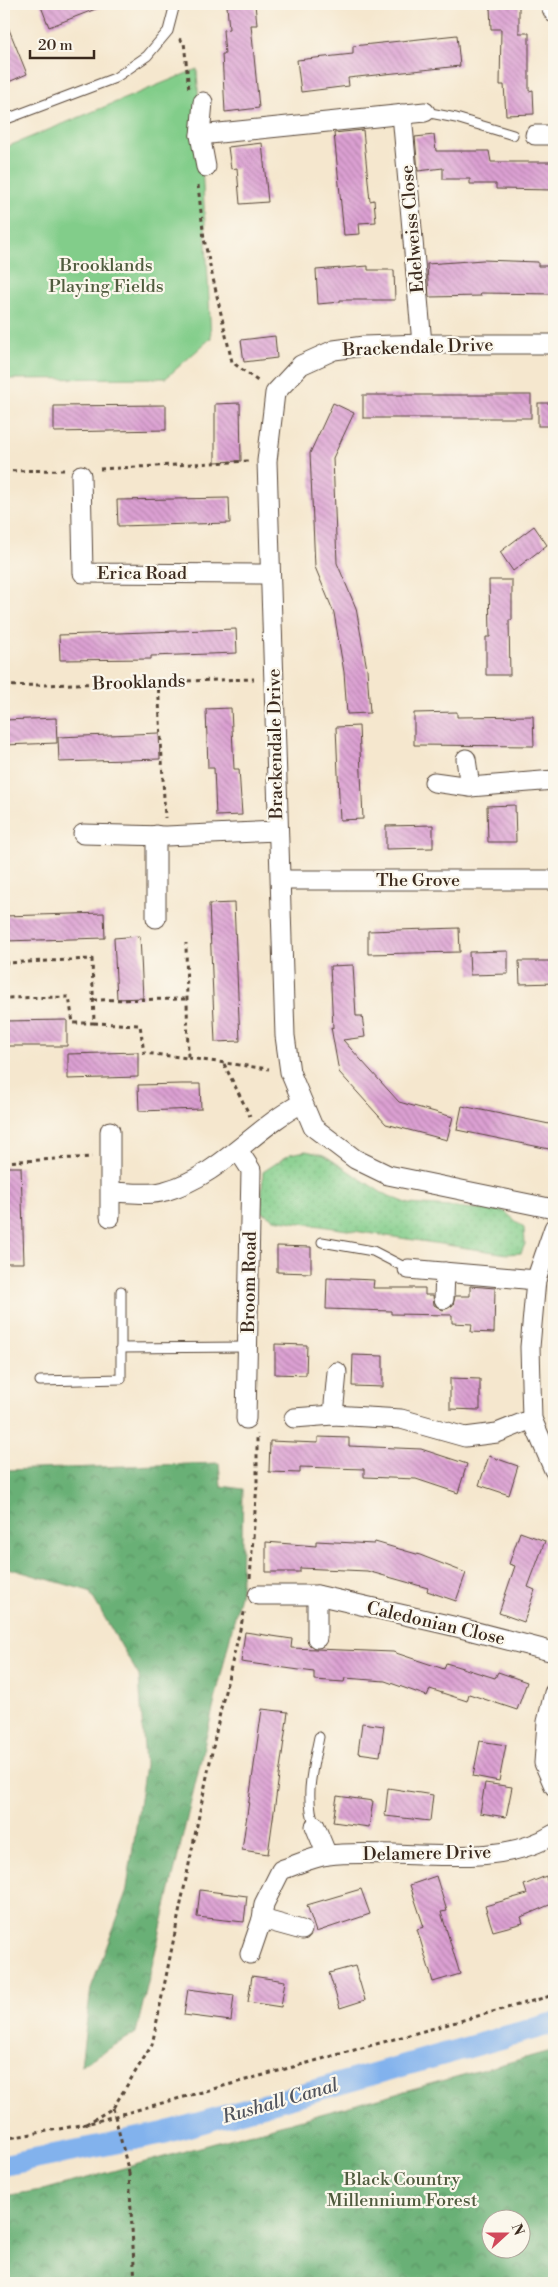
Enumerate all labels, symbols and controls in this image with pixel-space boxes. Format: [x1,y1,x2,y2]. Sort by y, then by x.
scale bar [30,28,94,60]
text: 20 m [38,36,73,55]
street label: Edelweiss Close [395,164,430,294]
park label: Brooklands Playing Fields [48,254,164,298]
street label: Brackendale Drive [341,333,494,362]
street label: Erica Road [97,562,188,585]
street label: Brackendale Drive [263,668,288,821]
street label: Brooklands [91,669,186,696]
street label: The Grove [376,869,460,892]
street label: Broom Road [237,1230,262,1334]
street label: Caledonian Close [364,1596,507,1651]
street label: Delamere Drive [362,1841,492,1866]
water label: Rushall Canal [218,2073,341,2129]
park label: Black Country Millennium Forest [327,2168,478,2212]
north arrow [480,2210,530,2260]
text: N [507,2221,528,2238]

